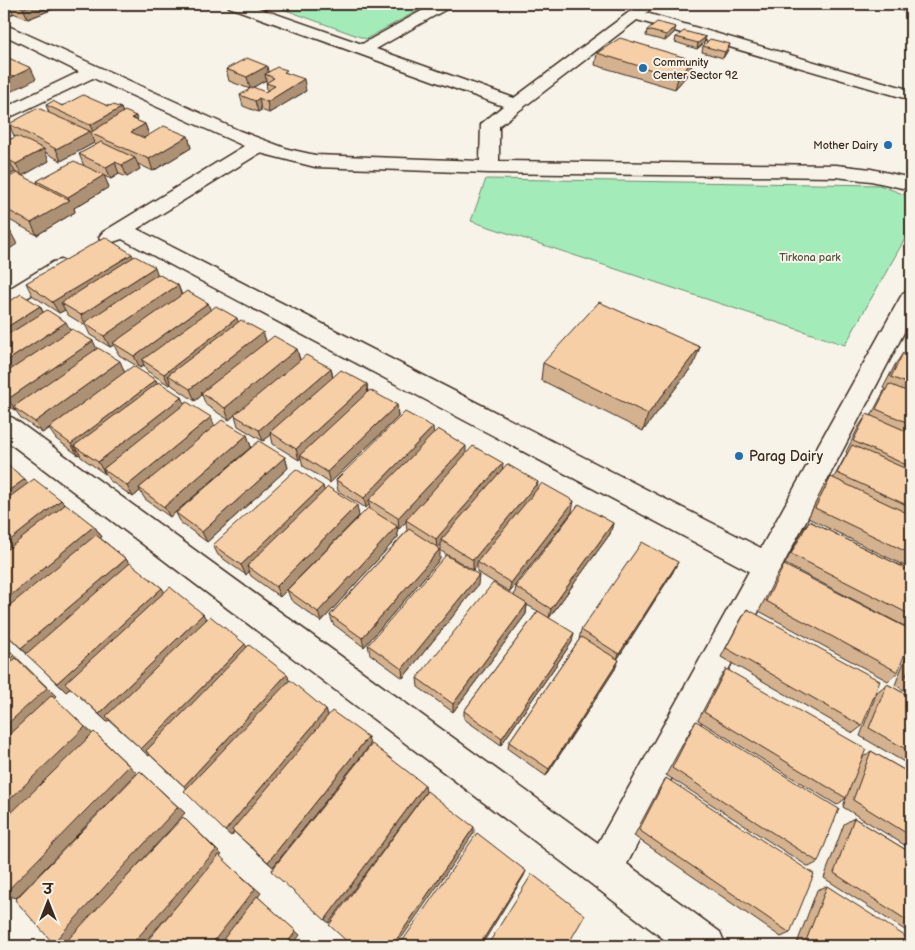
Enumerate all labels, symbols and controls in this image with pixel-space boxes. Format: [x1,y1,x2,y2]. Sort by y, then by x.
place label: Community Center Sector 92 [653,56,738,82]
marker: Community Center Sector 92 [637,62,649,74]
place label: Mother Dairy [813,139,878,152]
marker: Mother Dairy [882,139,894,151]
park label: Tirkona park [779,251,841,264]
place label: Parag Dairy [749,448,824,465]
marker: Parag Dairy [733,450,745,462]
north arrow [22,878,72,928]
text: उ [41,881,54,898]

